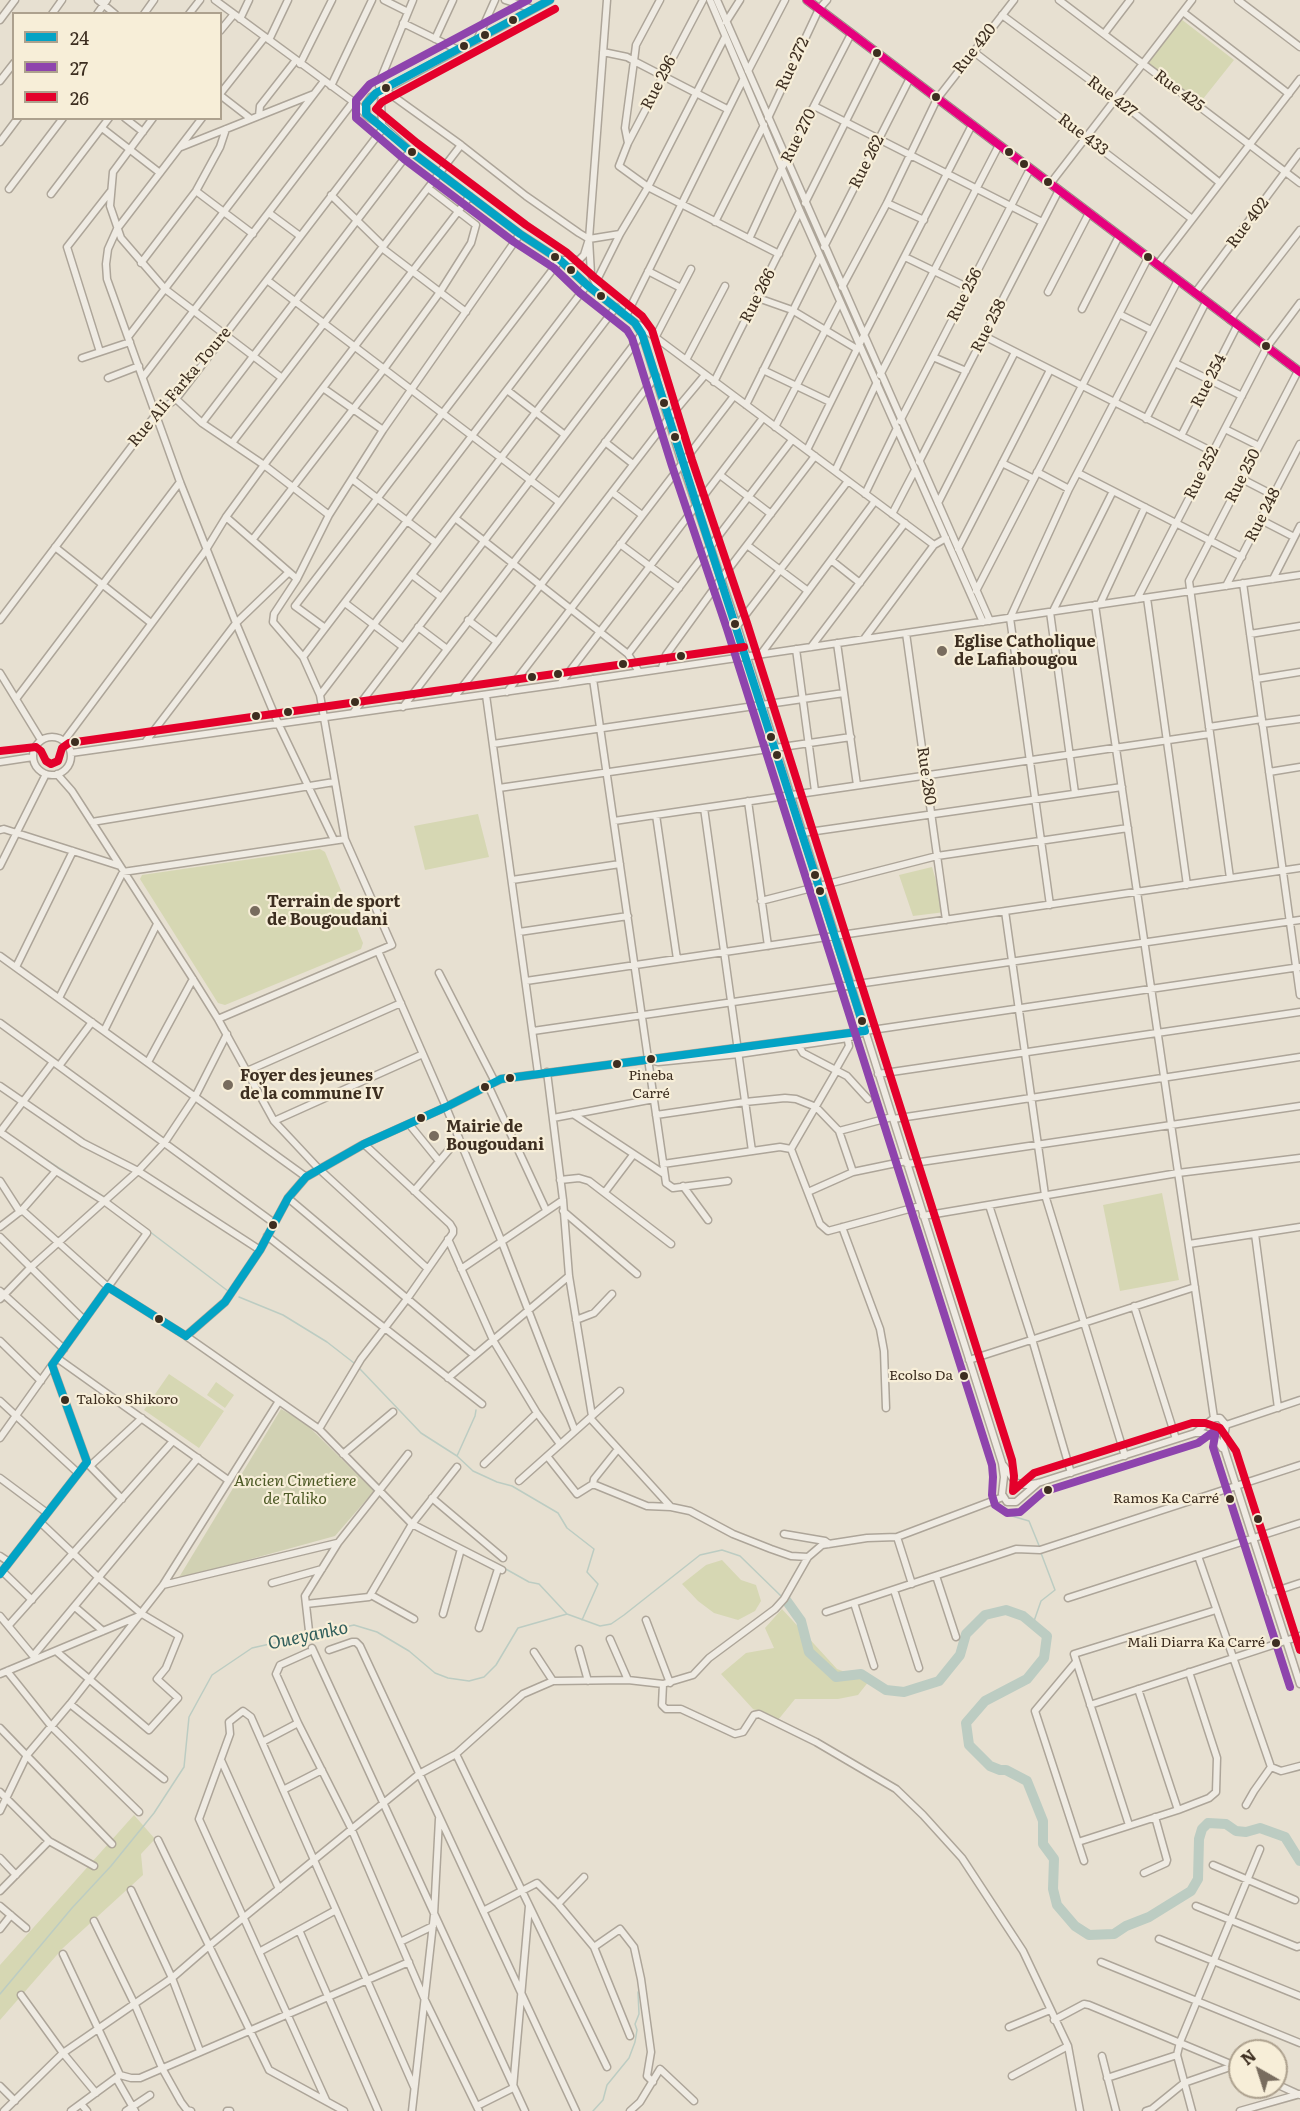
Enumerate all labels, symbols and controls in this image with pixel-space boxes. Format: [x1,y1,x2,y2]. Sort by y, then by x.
legend [12,12,222,120]
unlabelled marker [507,14,519,26]
street label: Rue 420 [949,20,1001,78]
text: 24 [70,24,89,51]
unlabelled marker [479,29,491,41]
street label: Rue 272 [772,34,814,94]
unlabelled marker [458,40,470,52]
unlabelled marker [871,47,883,59]
street label: Rue 296 [637,53,681,113]
text: 27 [70,54,88,81]
street label: Rue 425 [1150,66,1208,116]
street label: Rue 427 [1083,72,1141,122]
unlabelled marker [380,82,392,94]
text: 26 [70,84,89,111]
unlabelled marker [930,91,942,103]
street label: Rue 270 [777,106,821,166]
street label: Rue 433 [1054,110,1112,160]
street label: Rue 262 [845,132,889,192]
unlabelled marker [406,146,418,158]
unlabelled marker [1003,146,1015,158]
unlabelled marker [1018,158,1030,170]
unlabelled marker [1042,176,1054,188]
street label: Rue 402 [1223,194,1273,252]
unlabelled marker [549,251,561,263]
unlabelled marker [1142,251,1154,263]
unlabelled marker [565,264,577,276]
street label: Rue 256 [943,265,987,325]
street label: Rue 266 [736,266,780,326]
unlabelled marker [595,290,607,302]
street label: Rue 258 [967,296,1011,356]
street label: Rue Ali Farka Toure [124,323,236,451]
unlabelled marker [1260,340,1272,352]
street label: Rue 254 [1187,351,1231,411]
unlabelled marker [658,397,670,409]
unlabelled marker [669,431,681,443]
street label: Rue 252 [1181,443,1223,503]
street label: Rue 250 [1221,446,1265,506]
street label: Rue 248 [1241,485,1285,545]
unlabelled marker [729,618,741,630]
place label: Eglise Catholique de Lafiabougou [954,632,1096,670]
marker: Eglise Catholique de Lafiabougou [935,644,949,658]
unlabelled marker [675,650,687,662]
unlabelled marker [617,658,629,670]
unlabelled marker [552,668,564,680]
unlabelled marker [526,671,538,683]
unlabelled marker [349,696,361,708]
unlabelled marker [282,706,294,718]
unlabelled marker [250,710,262,722]
unlabelled marker [765,731,777,743]
unlabelled marker [69,736,81,748]
street label: Rue 280 [912,746,940,806]
unlabelled marker [771,749,783,761]
unlabelled marker [809,869,821,881]
unlabelled marker [814,885,826,897]
place label: Terrain de sport de Bougoudani [267,892,400,930]
marker: Terrain de sport de Bougoudani [248,904,262,918]
unlabelled marker [856,1015,868,1027]
marker: Pineba Carré [645,1053,657,1065]
unlabelled marker [611,1058,623,1070]
place label: Foyer des jeunes de la commune IV [240,1066,384,1104]
place label: Pineba Carré [628,1068,674,1100]
unlabelled marker [504,1072,516,1084]
marker: Foyer des jeunes de la commune IV [221,1078,235,1092]
unlabelled marker [479,1081,491,1093]
unlabelled marker [415,1112,427,1124]
place label: Mairie de Bougoudani [446,1117,544,1155]
marker: Mairie de Bougoudani [427,1129,441,1143]
unlabelled marker [267,1219,279,1231]
unlabelled marker [153,1313,165,1325]
place label: Ecolso Da [889,1368,953,1384]
marker: Ecolso Da [958,1370,970,1382]
place label: Taloko Shikoro [76,1392,178,1408]
marker: Taloko Shikoro [59,1394,71,1406]
park label: Ancien Cimetiere de Taliko [234,1471,356,1509]
unlabelled marker [1042,1484,1054,1496]
place label: Ramos Ka Carré [1113,1491,1219,1507]
marker: Ramos Ka Carré [1224,1493,1236,1505]
unlabelled marker [1252,1513,1264,1525]
water label: Oueyanko [266,1617,350,1655]
place label: Mali Diarra Ka Carré [1127,1635,1265,1651]
marker: Mali Diarra Ka Carré [1270,1637,1282,1649]
north arrow [1228,2039,1288,2099]
text: N [1235,2043,1261,2070]

